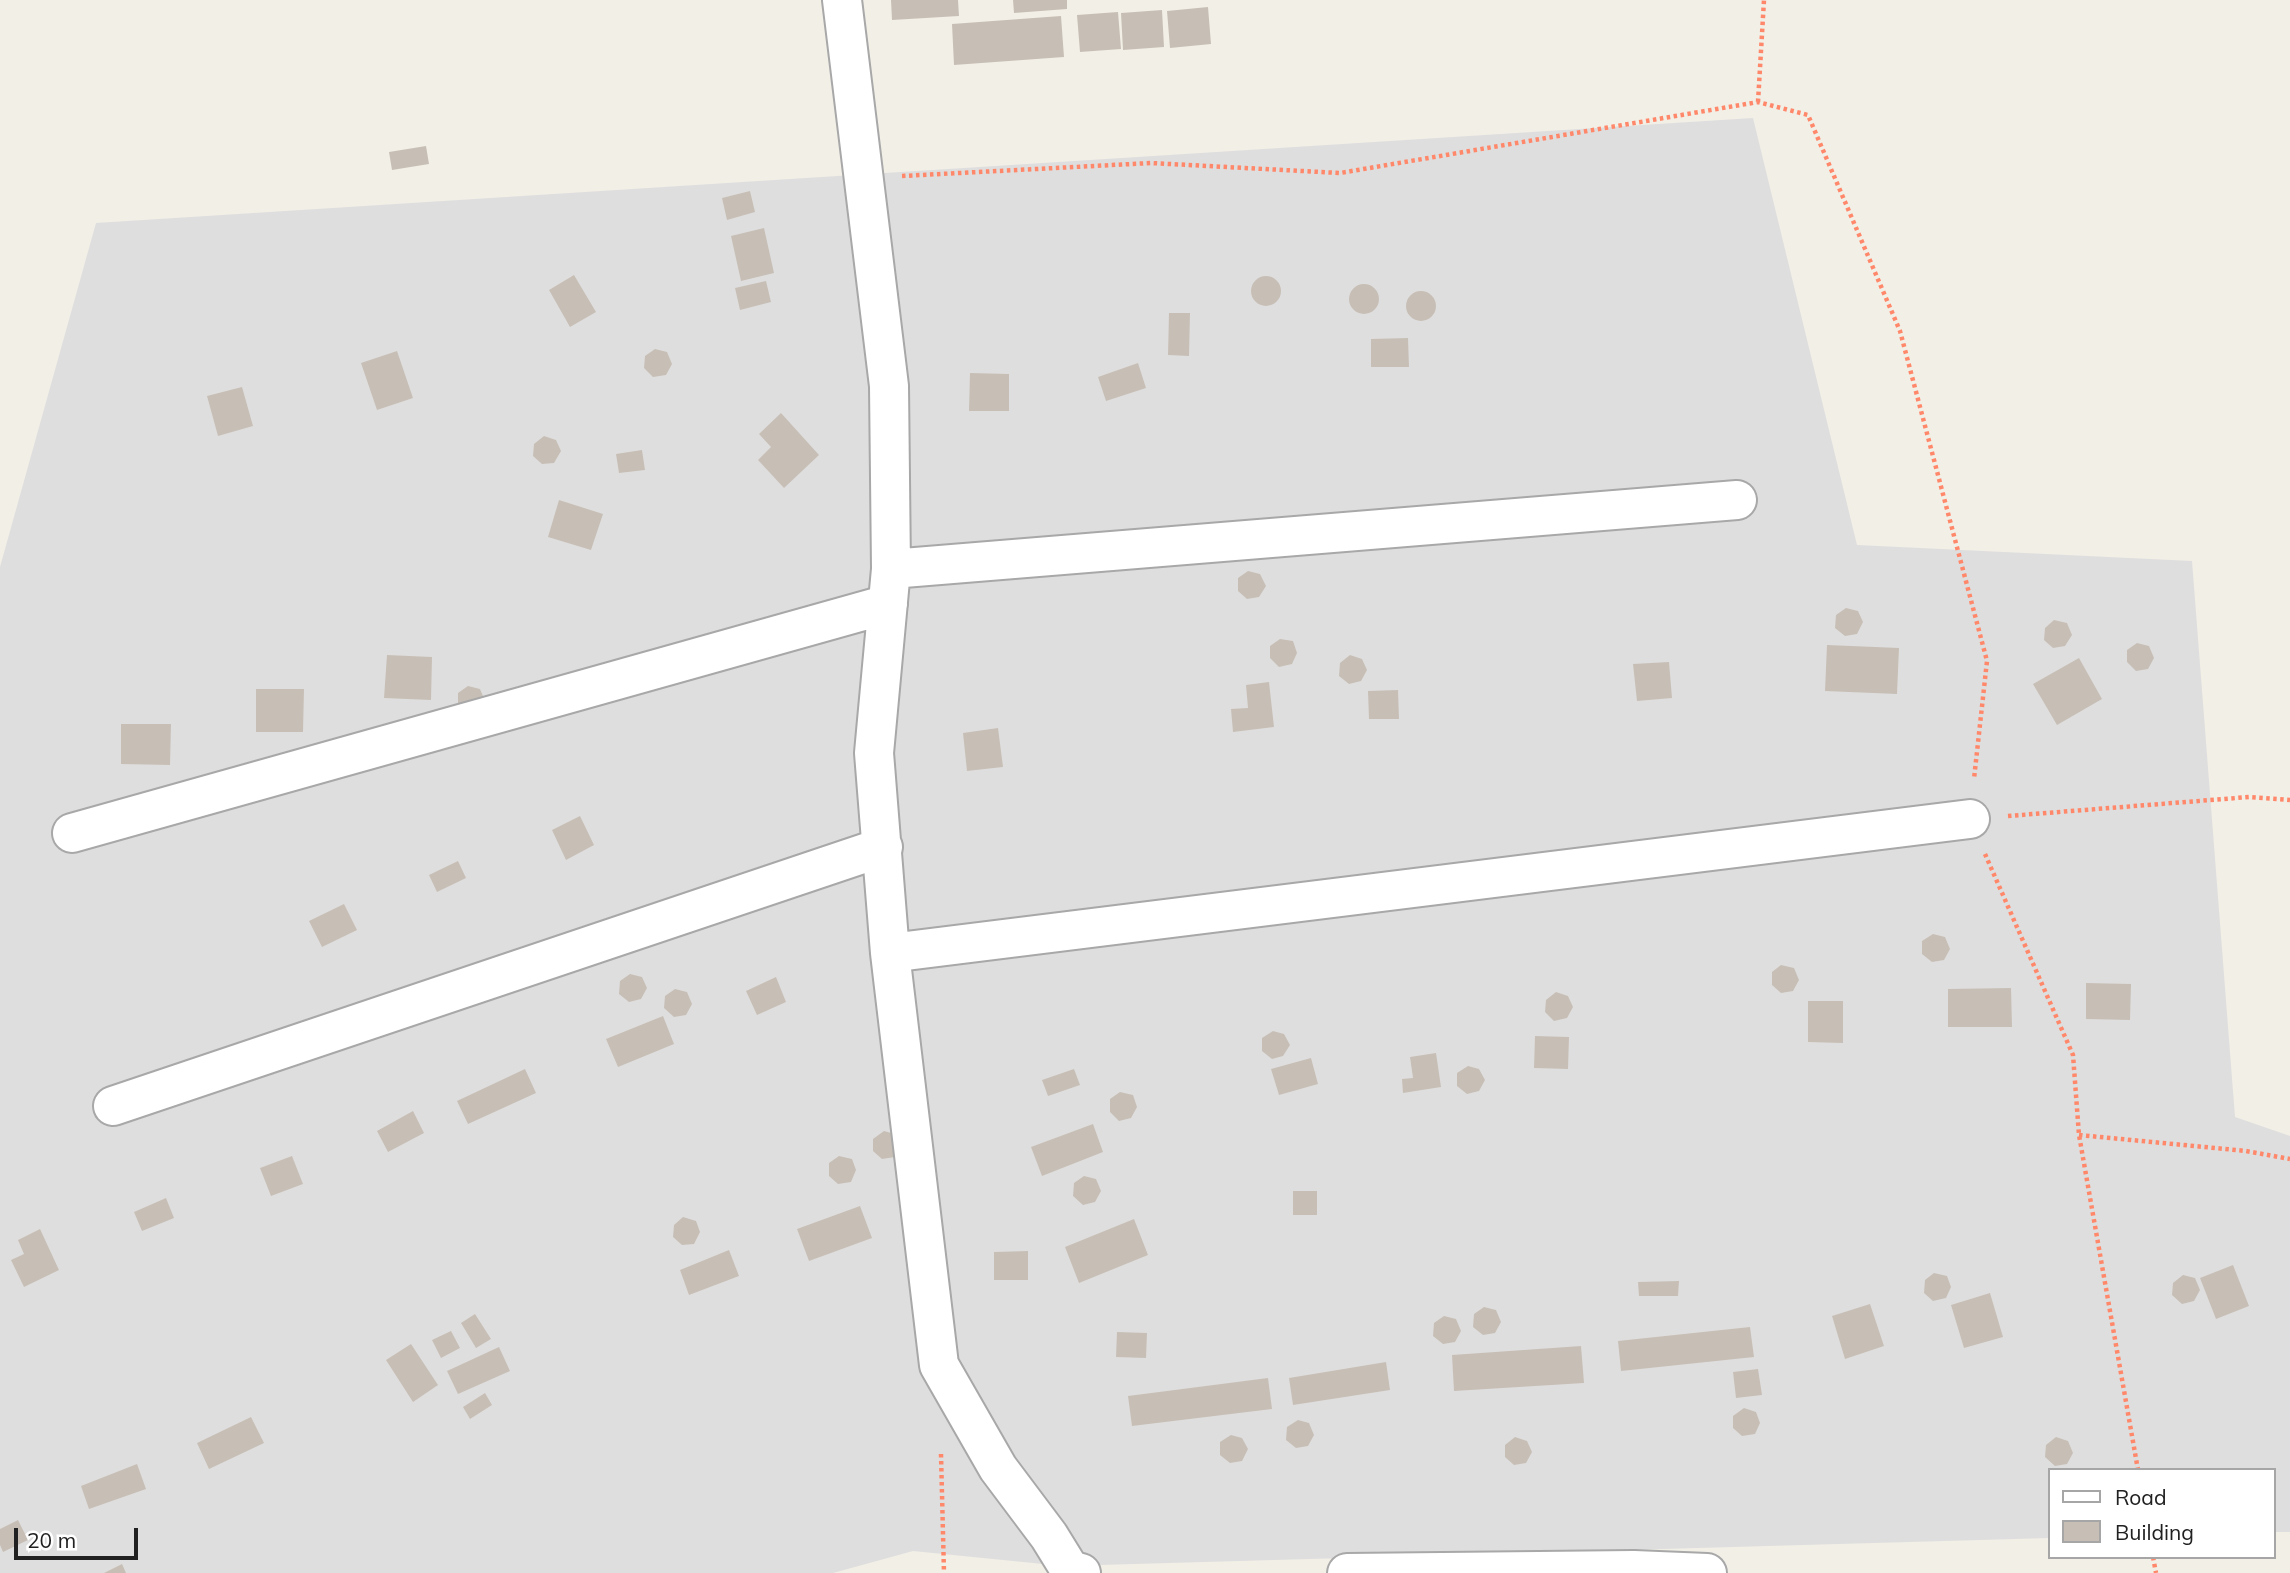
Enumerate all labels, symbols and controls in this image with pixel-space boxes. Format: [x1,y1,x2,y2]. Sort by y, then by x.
legend [2048,1468,2276,1559]
text: Road [2115,1484,2166,1510]
scale bar [18,1514,142,1558]
text: Building [2115,1519,2194,1545]
text: 20 m [27,1527,76,1553]

